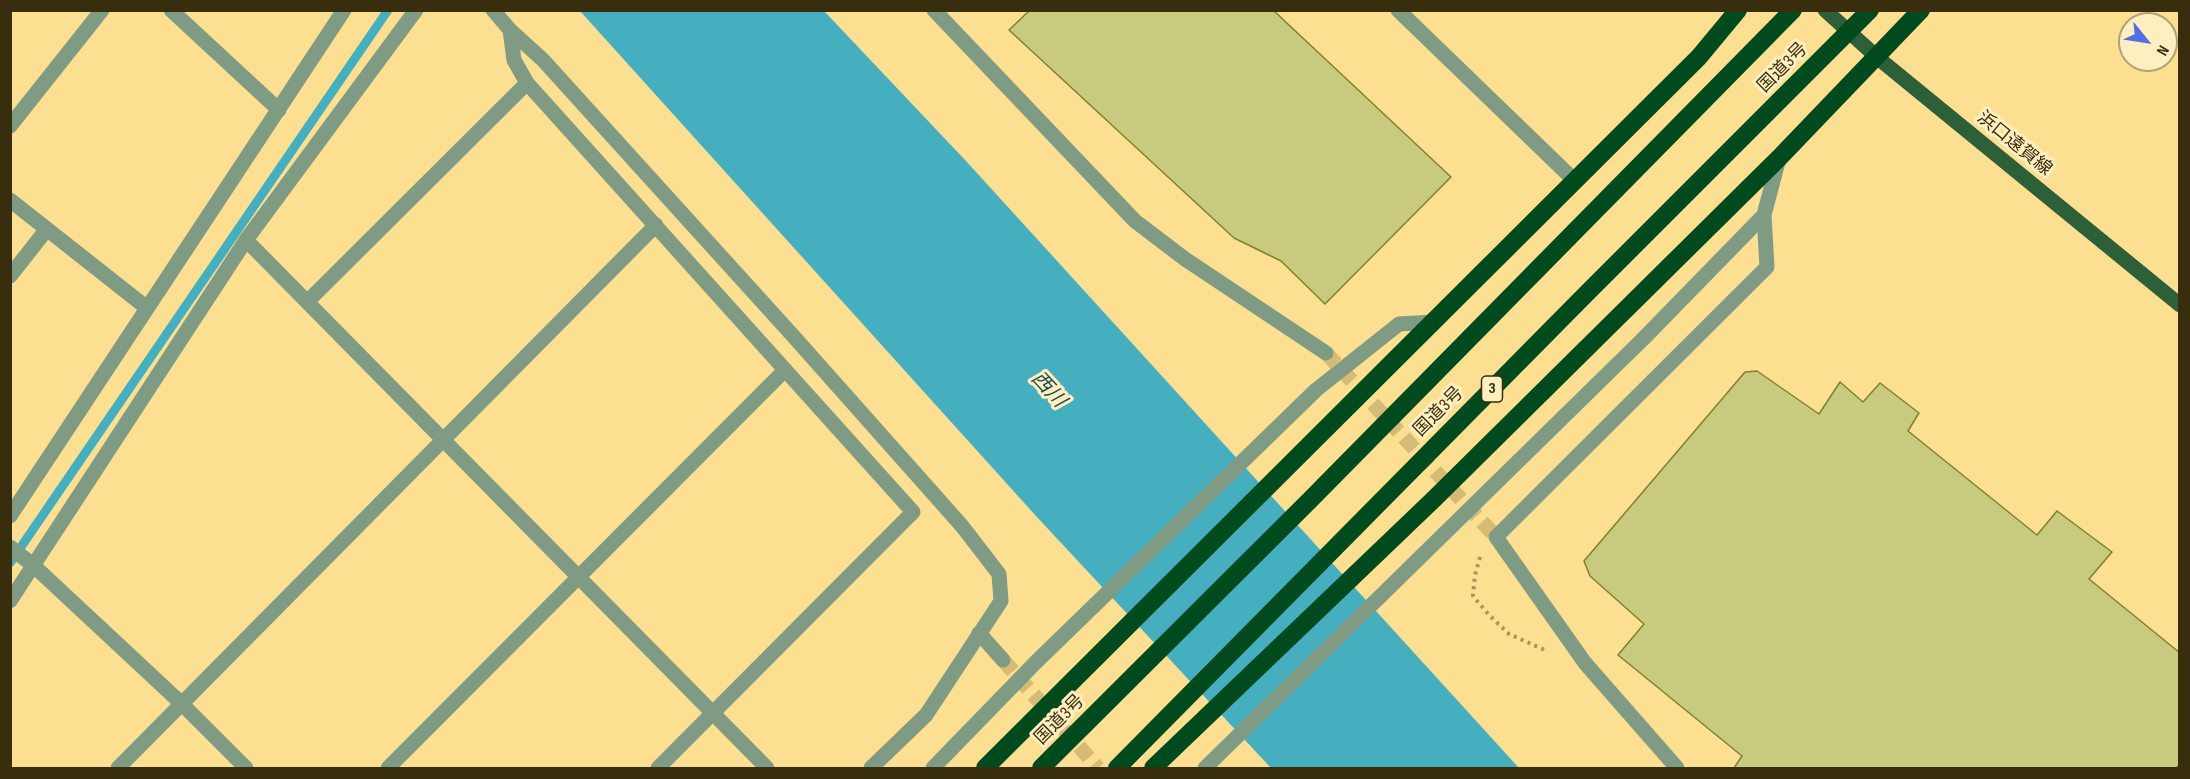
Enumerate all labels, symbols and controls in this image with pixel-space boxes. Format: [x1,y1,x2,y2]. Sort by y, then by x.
north arrow [2118,12,2178,72]
street label: 国道3号 [1754,39,1812,97]
text: N [2152,42,2173,59]
street label: 浜口遠賀線 [1972,107,2056,181]
water label: 西川 [1026,367,1070,413]
road number: 3 [1482,376,1502,402]
street label: 国道3号 [1410,383,1468,441]
street label: 国道3号 [1031,691,1089,749]

